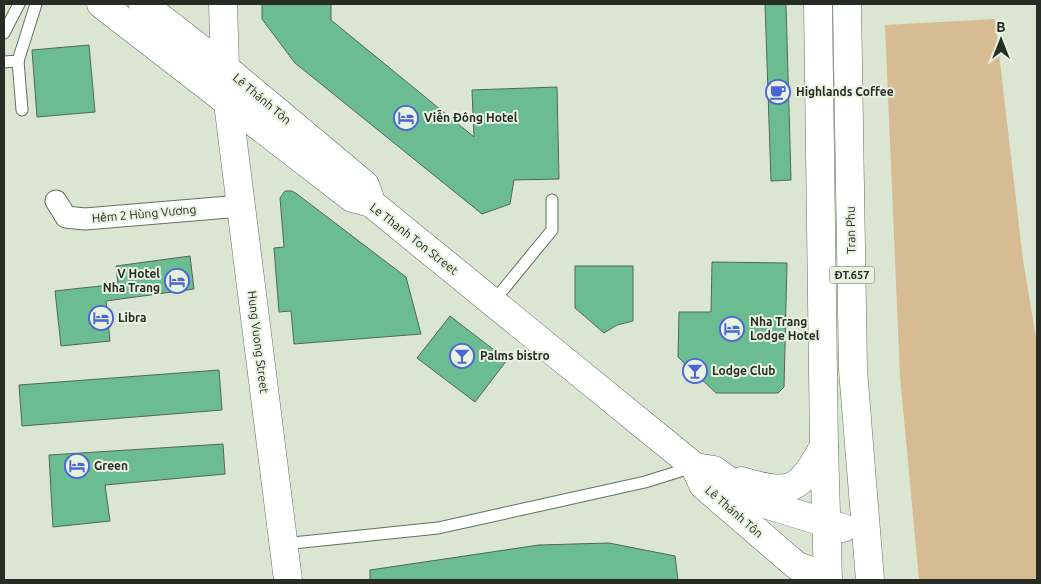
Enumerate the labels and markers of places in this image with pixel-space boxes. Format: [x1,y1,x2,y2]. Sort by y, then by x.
cafe icon: Highlands Coffee [765,79,791,105]
place label: Highlands Coffee [796,85,894,98]
hotel icon: Viễn Đông Hotel [393,105,419,131]
place label: Viễn Đông Hotel [424,109,518,124]
place label: V Hotel Nha Trang [103,267,160,294]
hotel icon: V Hotel Nha Trang [164,268,190,294]
hotel icon: Libra [88,305,114,331]
place label: Libra [118,311,146,324]
place label: Nha Trang Lodge Hotel [750,315,820,342]
hotel icon: Nha Trang Lodge Hotel [719,316,745,342]
bar icon: Palms bistro [449,343,475,369]
place label: Palms bistro [480,349,550,362]
bar icon: Lodge Club [682,358,708,384]
place label: Lodge Club [712,364,775,377]
hotel icon: Green [64,453,90,479]
place label: Green [94,459,128,472]

